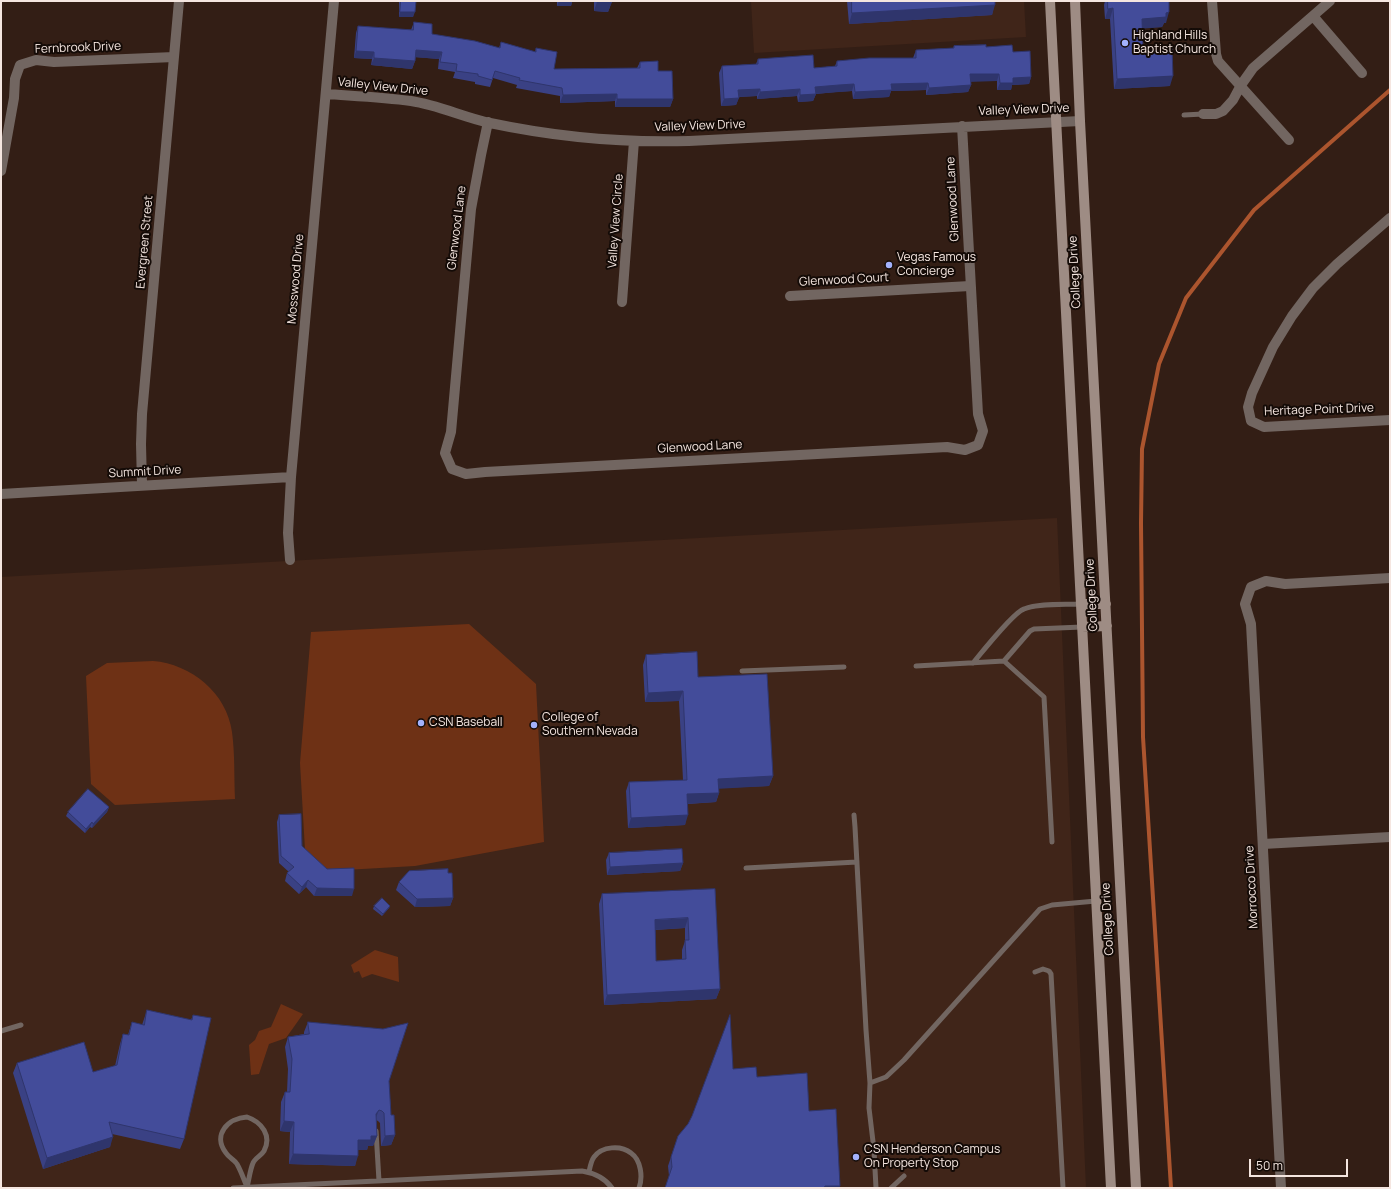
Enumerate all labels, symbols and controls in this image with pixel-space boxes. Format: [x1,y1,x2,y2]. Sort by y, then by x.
place label: Highland Hills Baptist Church [1133,29,1216,57]
marker: Highland Hills Baptist Church [1120,38,1130,48]
street label: Fernbrook Drive [35,39,121,57]
street label: Valley View Drive [337,75,429,99]
street label: Valley View Drive [978,101,1070,119]
street label: Valley View Drive [654,117,746,135]
street label: Glenwood Lane [944,156,962,242]
street label: Valley View Circle [606,173,626,269]
street label: Glenwood Lane [445,185,469,271]
street label: Evergreen Street [134,195,156,289]
street label: Mosswood Drive [285,233,307,325]
street label: College Drive [1066,235,1084,309]
place label: Vegas Famous Concierge [897,251,976,279]
marker: Vegas Famous Concierge [884,260,894,270]
street label: Glenwood Court [799,270,889,290]
street label: Heritage Point Drive [1264,401,1374,419]
street label: Glenwood Lane [657,438,743,456]
street label: Summit Drive [108,463,182,481]
street label: College Drive [1083,558,1101,632]
place label: College of Southern Nevada [542,711,638,739]
place label: CSN Baseball [429,716,503,730]
marker: CSN Baseball [416,718,426,728]
marker: College of Southern Nevada [529,720,539,730]
street label: Morrocco Drive [1243,845,1261,929]
street label: College Drive [1099,882,1117,956]
place label: CSN Henderson Campus On Property Stop [864,1143,1000,1171]
scale bar [1251,1151,1350,1177]
marker: CSN Henderson Campus On Property Stop [851,1152,861,1162]
text: 50 m [1256,1157,1283,1174]

